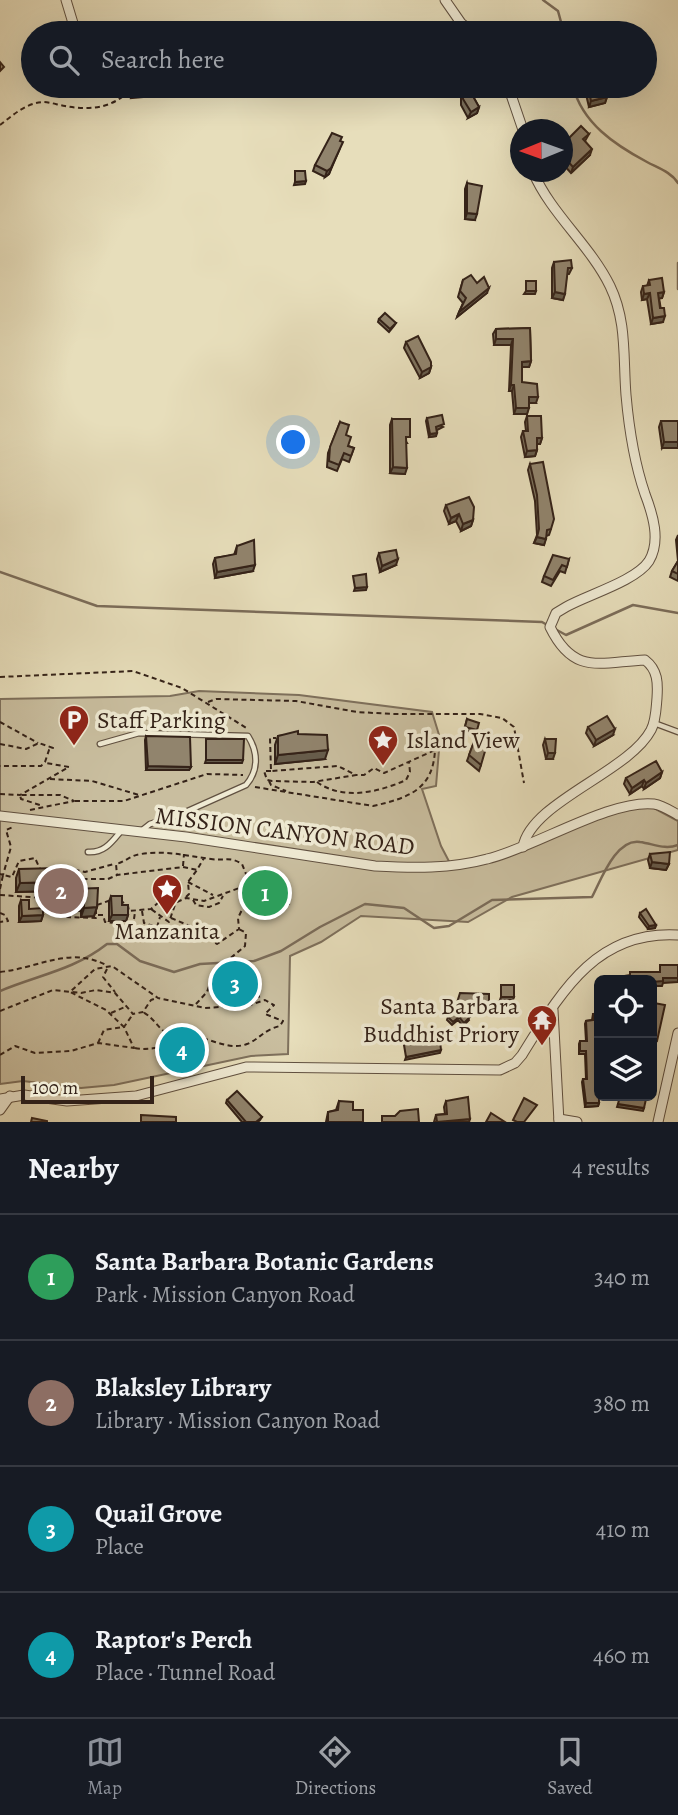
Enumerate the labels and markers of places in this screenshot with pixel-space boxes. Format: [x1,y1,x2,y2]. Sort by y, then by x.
parking icon: Staff Parking [57,703,91,747]
place label: Staff Parking [97,704,226,736]
place icon: Island View [366,723,400,767]
place label: Island View [406,724,520,756]
pin: 2 [38,865,84,917]
pin: 1 [242,867,288,919]
place icon: Manzanita [150,872,184,916]
place label: Manzanita [114,915,221,947]
pin: 3 [212,958,258,1010]
place label: Santa Barbara Buddhist Priory [363,990,520,1050]
temple icon: Santa Barbara Buddhist Priory [525,1003,559,1047]
pin: 4 [159,1024,205,1076]

